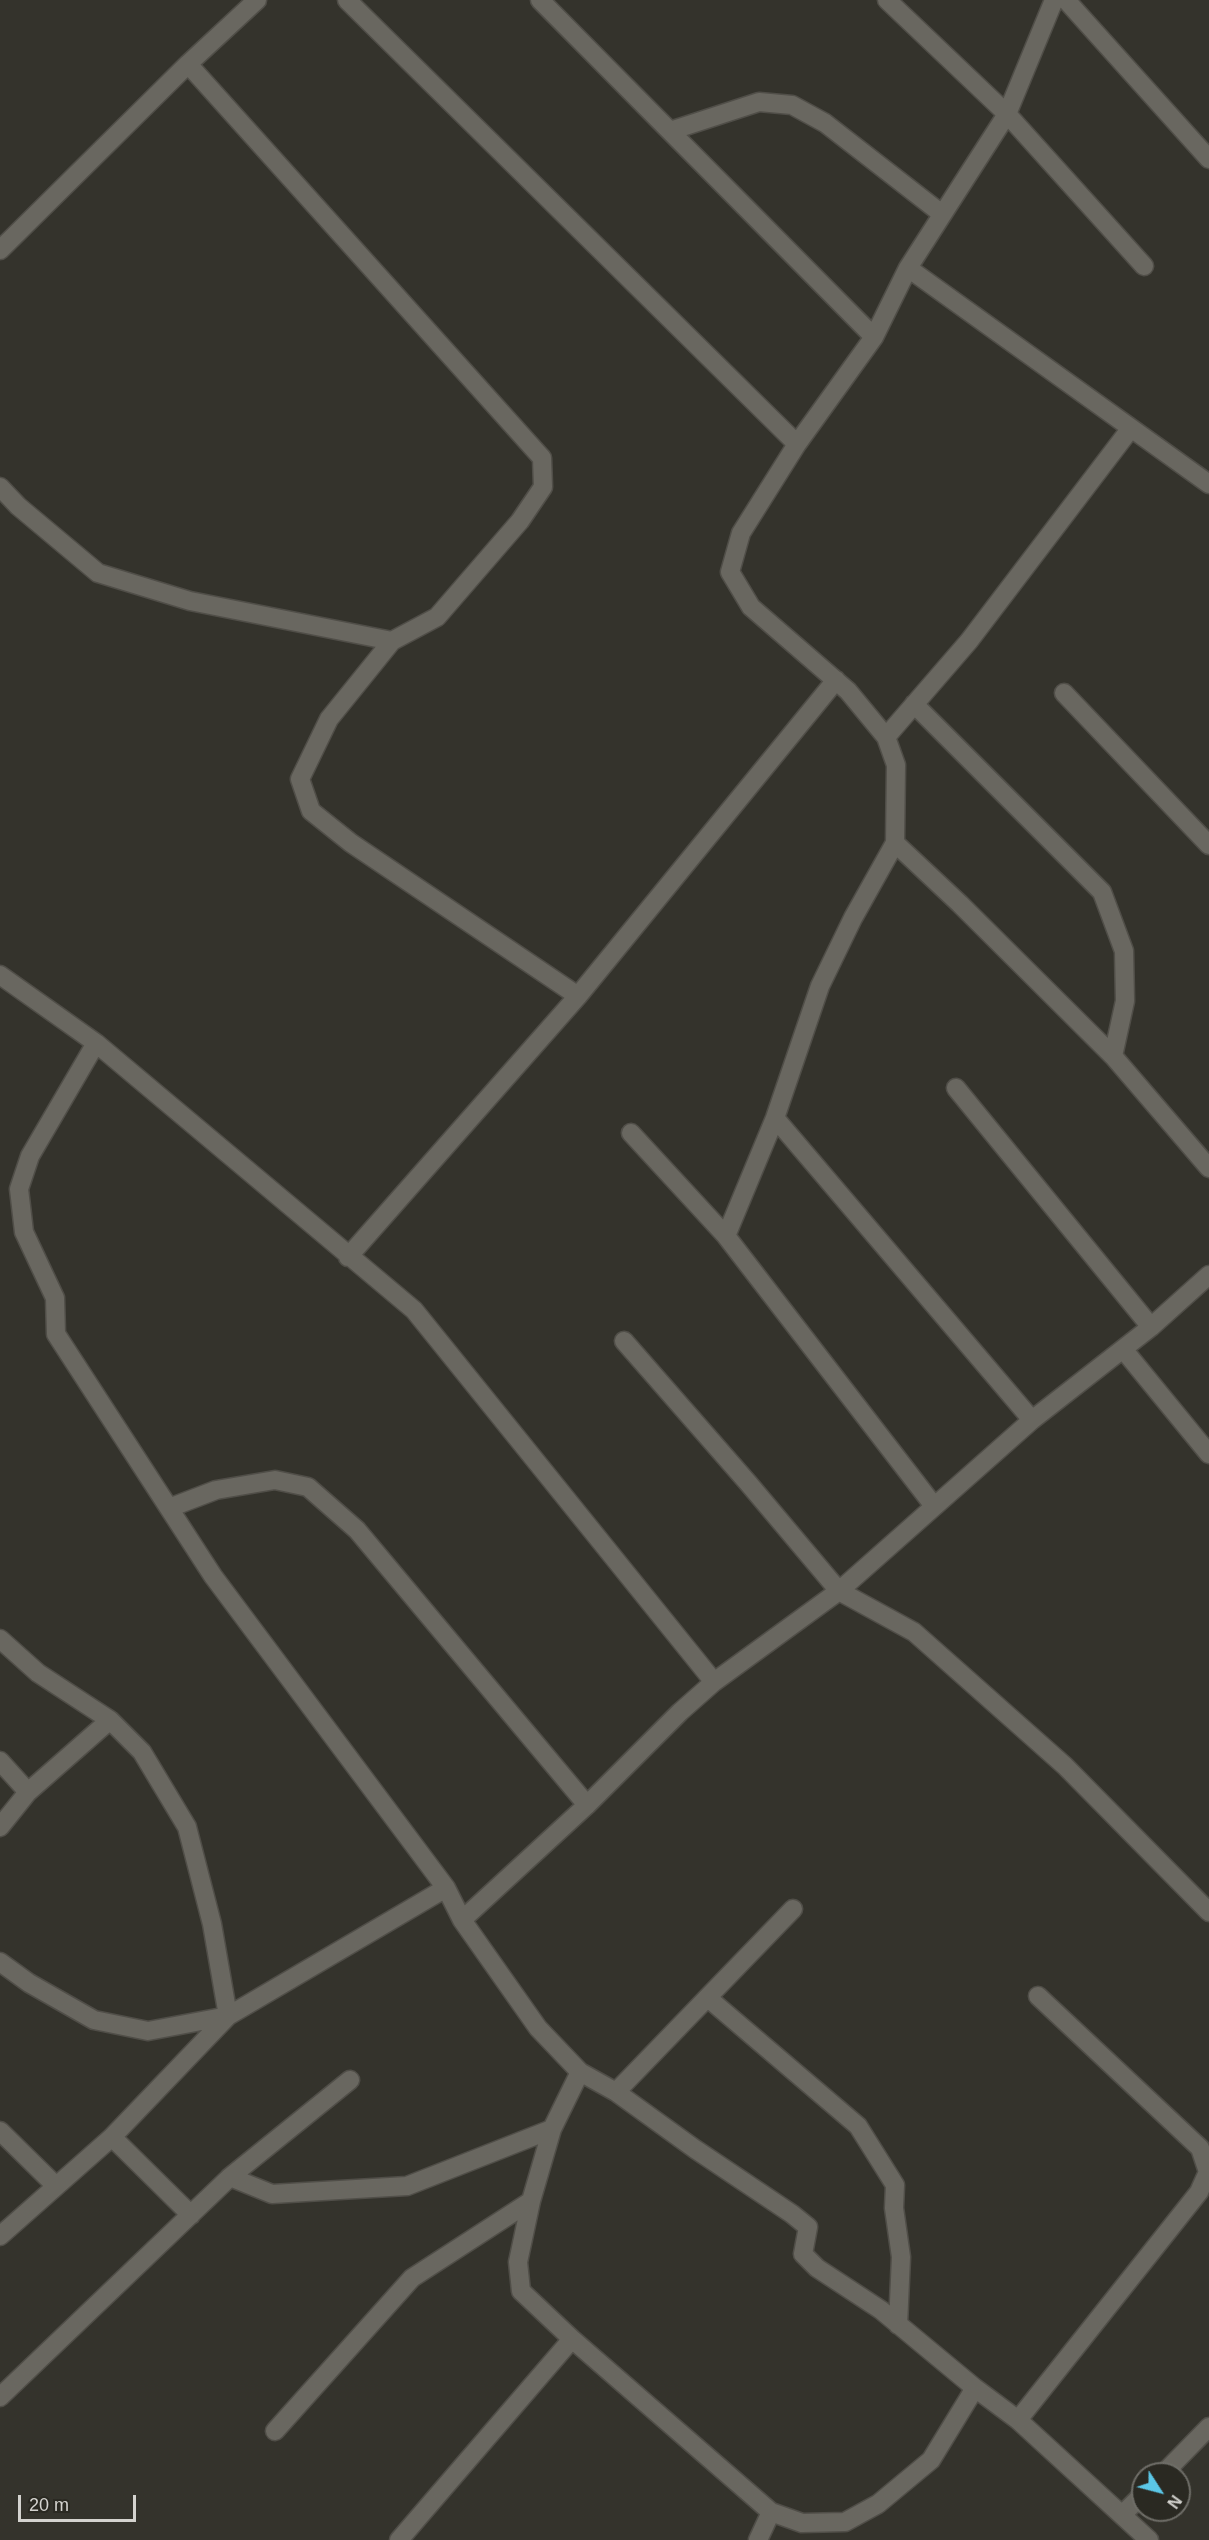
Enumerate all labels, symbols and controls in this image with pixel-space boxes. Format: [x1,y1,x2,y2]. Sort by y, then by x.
north arrow [1131,2462,1191,2522]
scale bar [21,2483,140,2521]
text: N [1164,2492,1185,2511]
text: 20 m [29,2495,69,2515]

